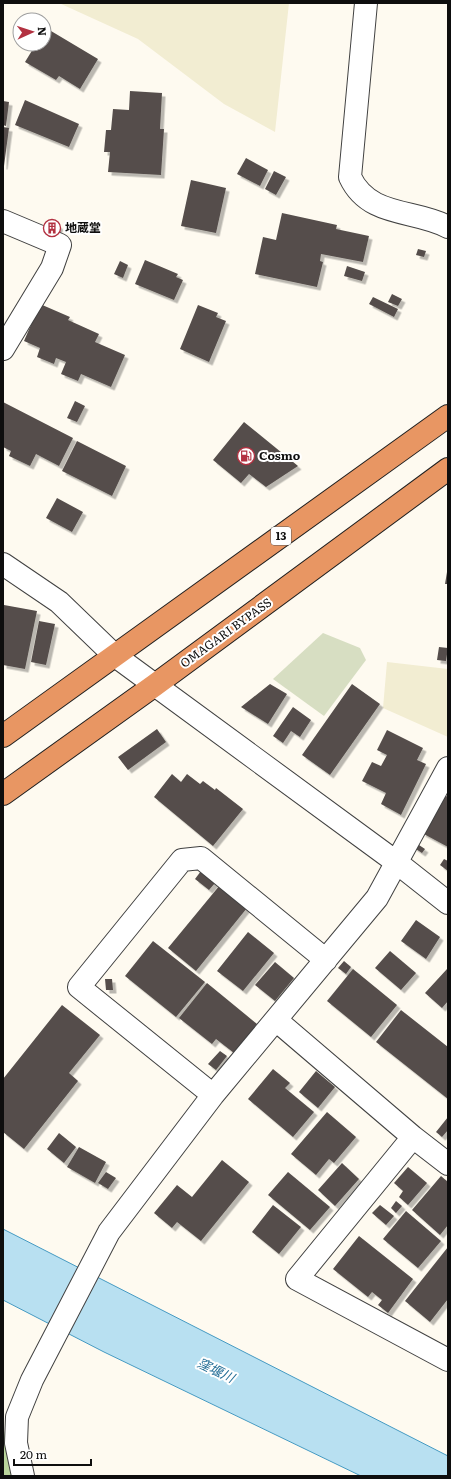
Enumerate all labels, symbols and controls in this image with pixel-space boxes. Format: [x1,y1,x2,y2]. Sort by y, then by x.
north arrow [12,12,52,52]
text: N [35,26,51,36]
building icon: 地蔵堂 [42,218,62,238]
place label: 地蔵堂 [65,218,101,236]
fuel station icon: Cosmo [236,446,256,466]
place label: Cosmo [259,446,301,464]
road number: 13 [271,527,291,545]
street label: OMAGARI BYPASS [176,593,275,672]
water label: 窪堰川 [195,1352,240,1388]
scale bar [14,1441,91,1467]
text: 20 m [20,1445,47,1463]

